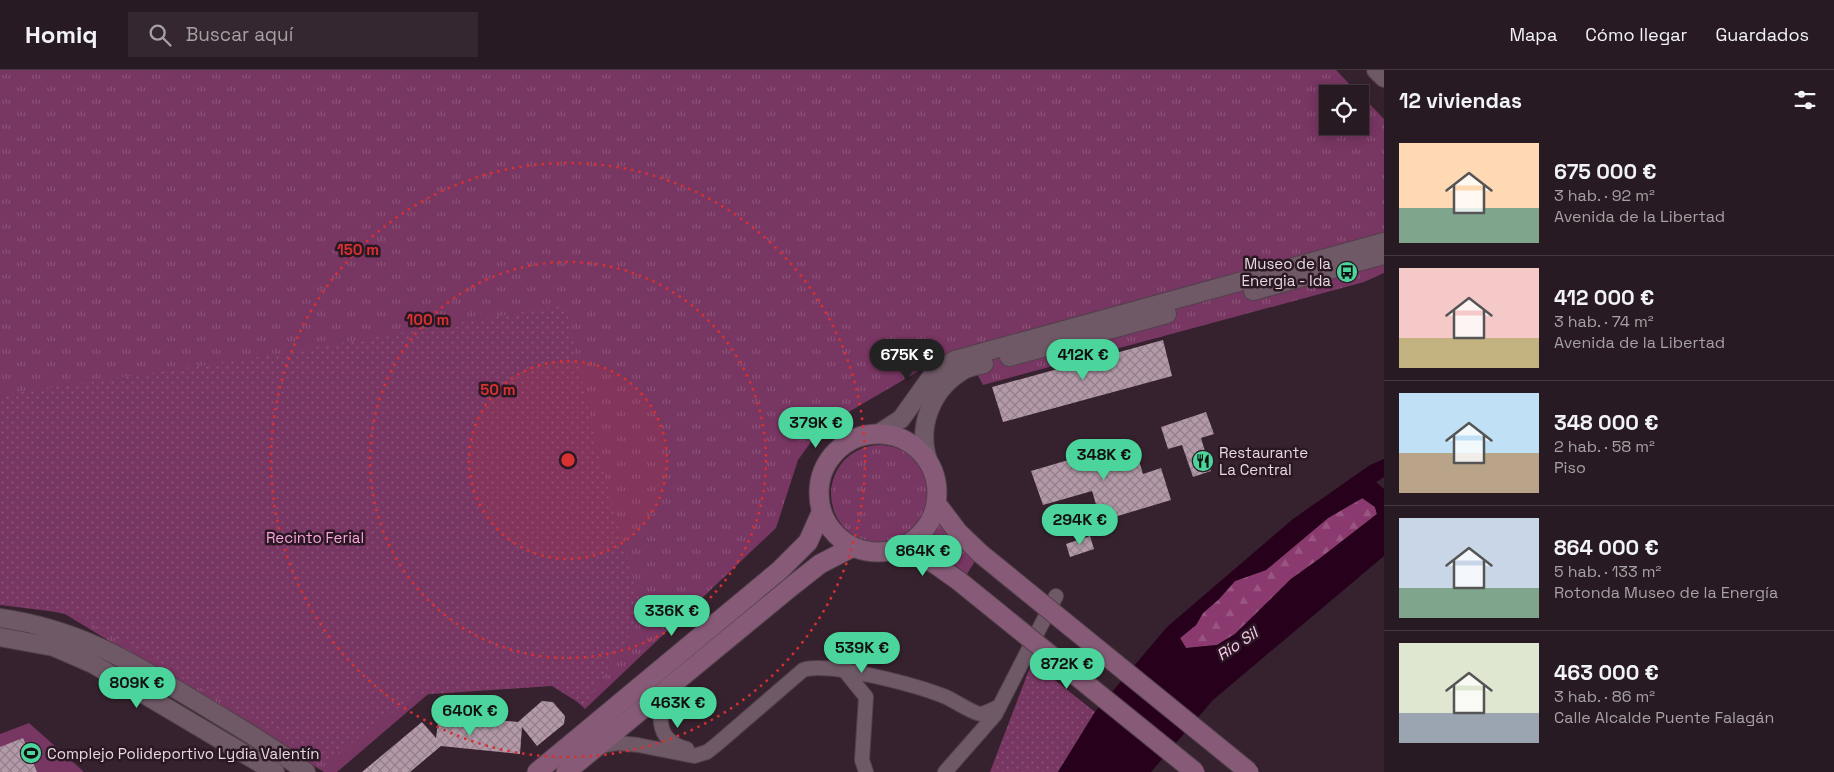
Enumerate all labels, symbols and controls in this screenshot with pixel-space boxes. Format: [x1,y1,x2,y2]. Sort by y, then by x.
search box [128,12,478,57]
text: Homiq [25,19,98,50]
icon: search [146,21,174,49]
text: Buscar aquí [186,22,293,47]
text: Mapa [1509,23,1557,46]
text: Cómo llegar [1585,23,1687,46]
text: Guardados [1715,23,1809,46]
map controls [1319,85,1369,135]
button: locate [1319,85,1369,135]
icon: filters [1791,86,1819,114]
text: 12 viviendas [1399,87,1522,114]
text: 675 000 € [1554,158,1657,185]
icon: home [1439,163,1499,223]
text: 3 hab. · 92 m² [1554,185,1655,206]
text: Avenida de la Libertad [1554,206,1725,227]
text: 150 m [337,240,379,259]
place label: Museo de la Energia - Ida [1242,254,1331,290]
bus stop icon: Museo de la Energia - Ida [1335,260,1359,284]
text: 412 000 € [1554,284,1654,311]
icon: home [1439,288,1499,348]
text: 100 m [407,310,449,329]
text: 3 hab. · 74 m² [1554,311,1654,332]
text: Avenida de la Libertad [1554,332,1725,353]
pin: 675K € [866,338,948,381]
pin: 412K € [1042,338,1124,381]
text: 675K € [880,344,934,365]
text: 412K € [1057,344,1109,365]
text: 50 m [480,380,516,399]
pin: 379K € [775,406,857,449]
text: 348 000 € [1554,409,1658,436]
text: 379K € [789,412,843,433]
icon: home [1439,413,1499,473]
text: 2 hab. · 58 m² [1554,436,1655,457]
pin: 348K € [1063,438,1145,481]
place label: Restaurante La Central [1219,443,1308,479]
text: 348K € [1077,444,1131,465]
restaurant icon: Restaurante La Central [1191,449,1215,473]
centre of rings [559,451,577,469]
text: Piso [1554,457,1586,478]
pin: 294K € [1039,504,1121,546]
text: 294K € [1053,509,1107,530]
park label: Recinto Ferial [266,528,364,547]
pin: 864K € [882,534,964,577]
text: 864 000 € [1554,534,1659,561]
icon: home [1439,538,1499,598]
text: 864K € [896,540,950,561]
text: 5 hab. · 133 m² [1554,561,1661,582]
text: Rotonda Museo de la Energía [1554,582,1778,603]
pin: 336K € [631,594,713,637]
text: 336K € [645,600,699,621]
water label: Río Sil [1212,621,1264,665]
pin: 539K € [821,632,903,674]
text: 539K € [835,637,889,658]
pin: 872K € [1026,648,1108,690]
text: 872K € [1041,653,1093,674]
text: 463 000 € [1554,659,1659,686]
icon: home [1439,663,1499,723]
pin: 809K € [96,666,178,709]
text: 809K € [110,672,164,693]
pin: 463K € [637,686,719,729]
text: 3 hab. · 86 m² [1554,686,1655,707]
text: 463K € [651,692,705,713]
pin: 640K € [429,694,511,737]
text: 640K € [442,700,498,721]
text: Calle Alcalde Puente Falagán [1554,707,1774,728]
sports icon: Complejo Polideportivo Lydia Valentín [19,741,43,765]
place label: Complejo Polideportivo Lydia Valentín [47,744,319,763]

